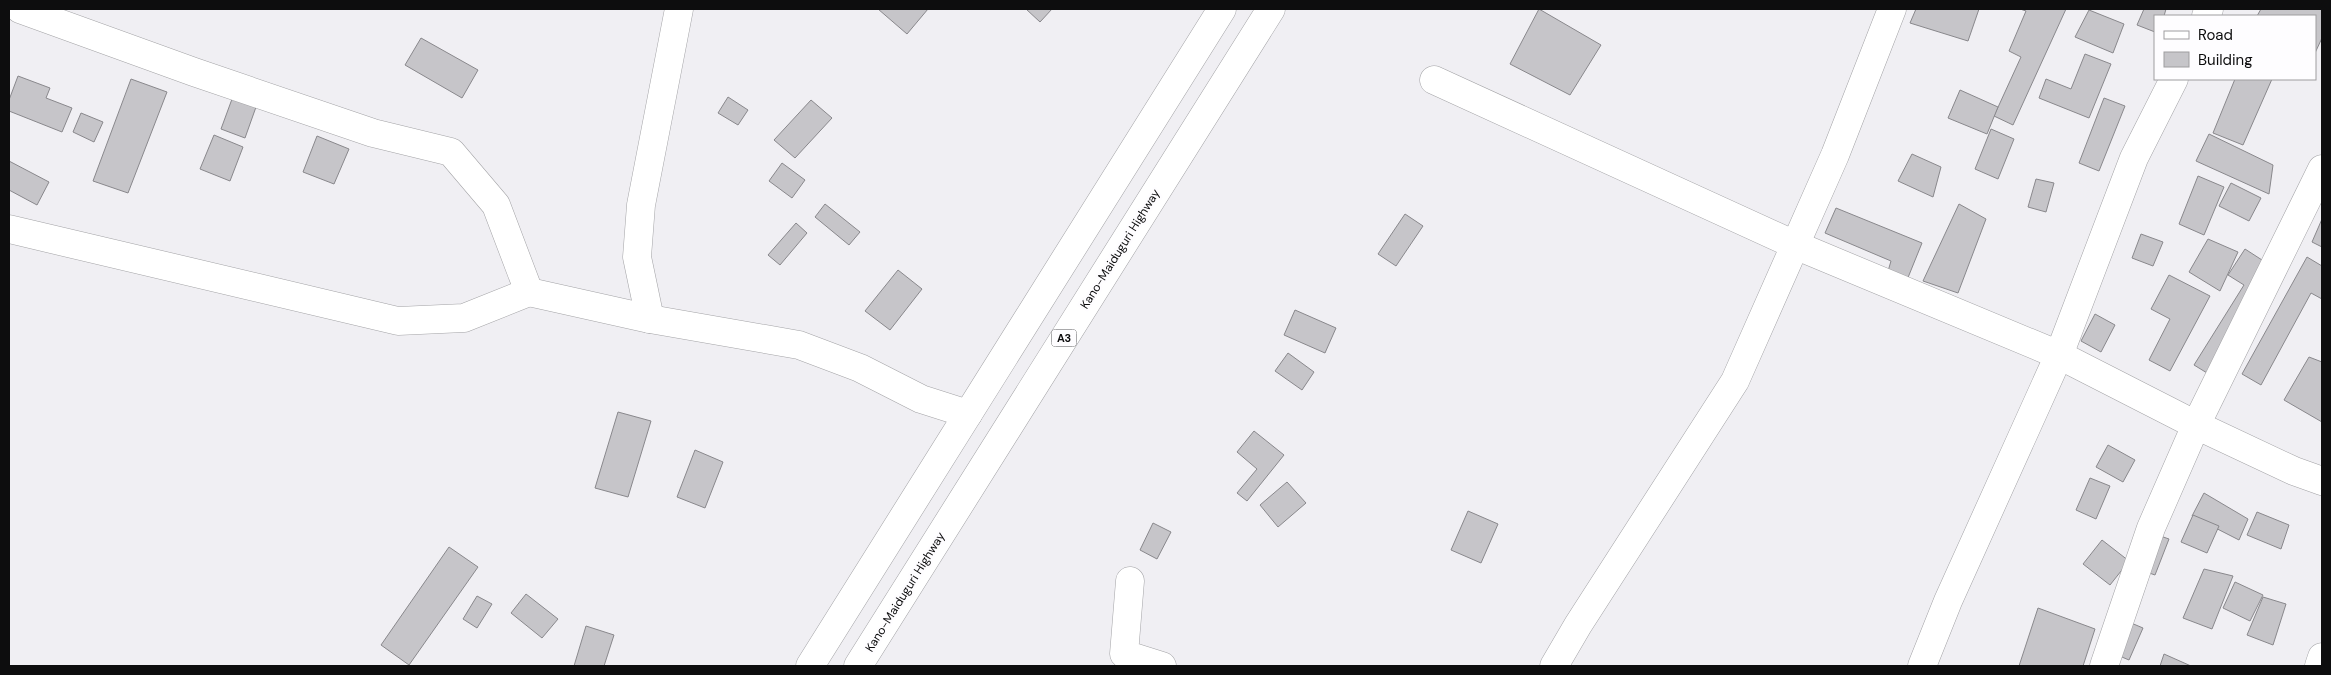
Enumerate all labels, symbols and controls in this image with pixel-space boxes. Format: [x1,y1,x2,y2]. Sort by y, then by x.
legend [2154,15,2316,80]
text: Road [2198,25,2233,45]
text: Building [2198,50,2253,70]
street label: Kano-Maiduguri Highway [1077,186,1164,312]
road number: A3 [1052,329,1076,346]
street label: Kano-Maiduguri Highway [862,529,949,655]

